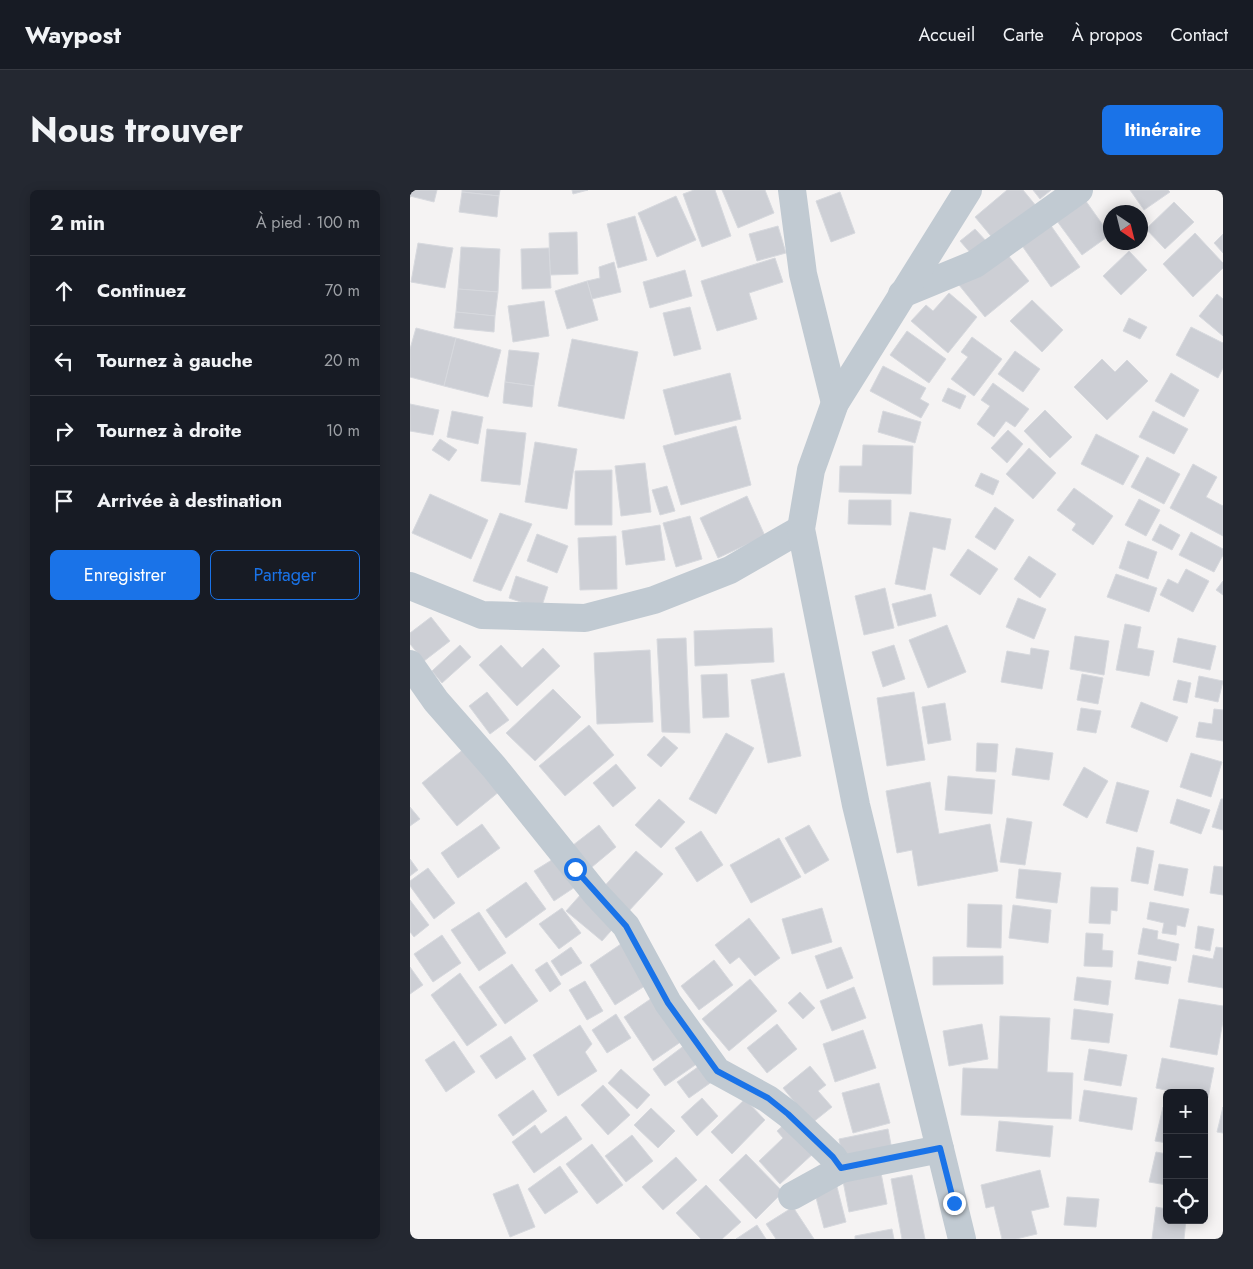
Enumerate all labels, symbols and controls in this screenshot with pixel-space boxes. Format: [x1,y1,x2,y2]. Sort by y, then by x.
text: Waypost [25,17,121,52]
text: Accueil [918,22,975,48]
text: Carte [1003,22,1044,48]
text: À propos [1072,22,1142,48]
text: Contact [1170,22,1228,48]
text: Nous trouver [30,105,243,155]
button: Itinéraire [1102,105,1223,155]
north arrow [1103,205,1148,250]
text: 2 min [50,208,105,238]
text: À pied · 100 m [256,211,360,234]
icon: ahead [50,277,78,305]
text: Continuez [97,277,186,304]
text: 70 m [325,279,360,302]
icon: left [50,347,78,375]
text: Tournez à gauche [97,347,253,374]
text: 20 m [324,349,360,372]
icon: right [50,417,78,445]
text: Tournez à droite [97,417,242,444]
text: 10 m [326,419,360,442]
icon: arrive [50,487,78,515]
text: Arrivée à destination [97,487,282,514]
button: Enregistrer [50,550,200,600]
button: Partager [210,550,360,600]
route start [564,858,587,881]
map controls [1163,1089,1208,1224]
button: + [1163,1089,1208,1134]
button: − [1163,1134,1208,1179]
button: locate [1163,1179,1208,1224]
route end [943,1192,966,1215]

